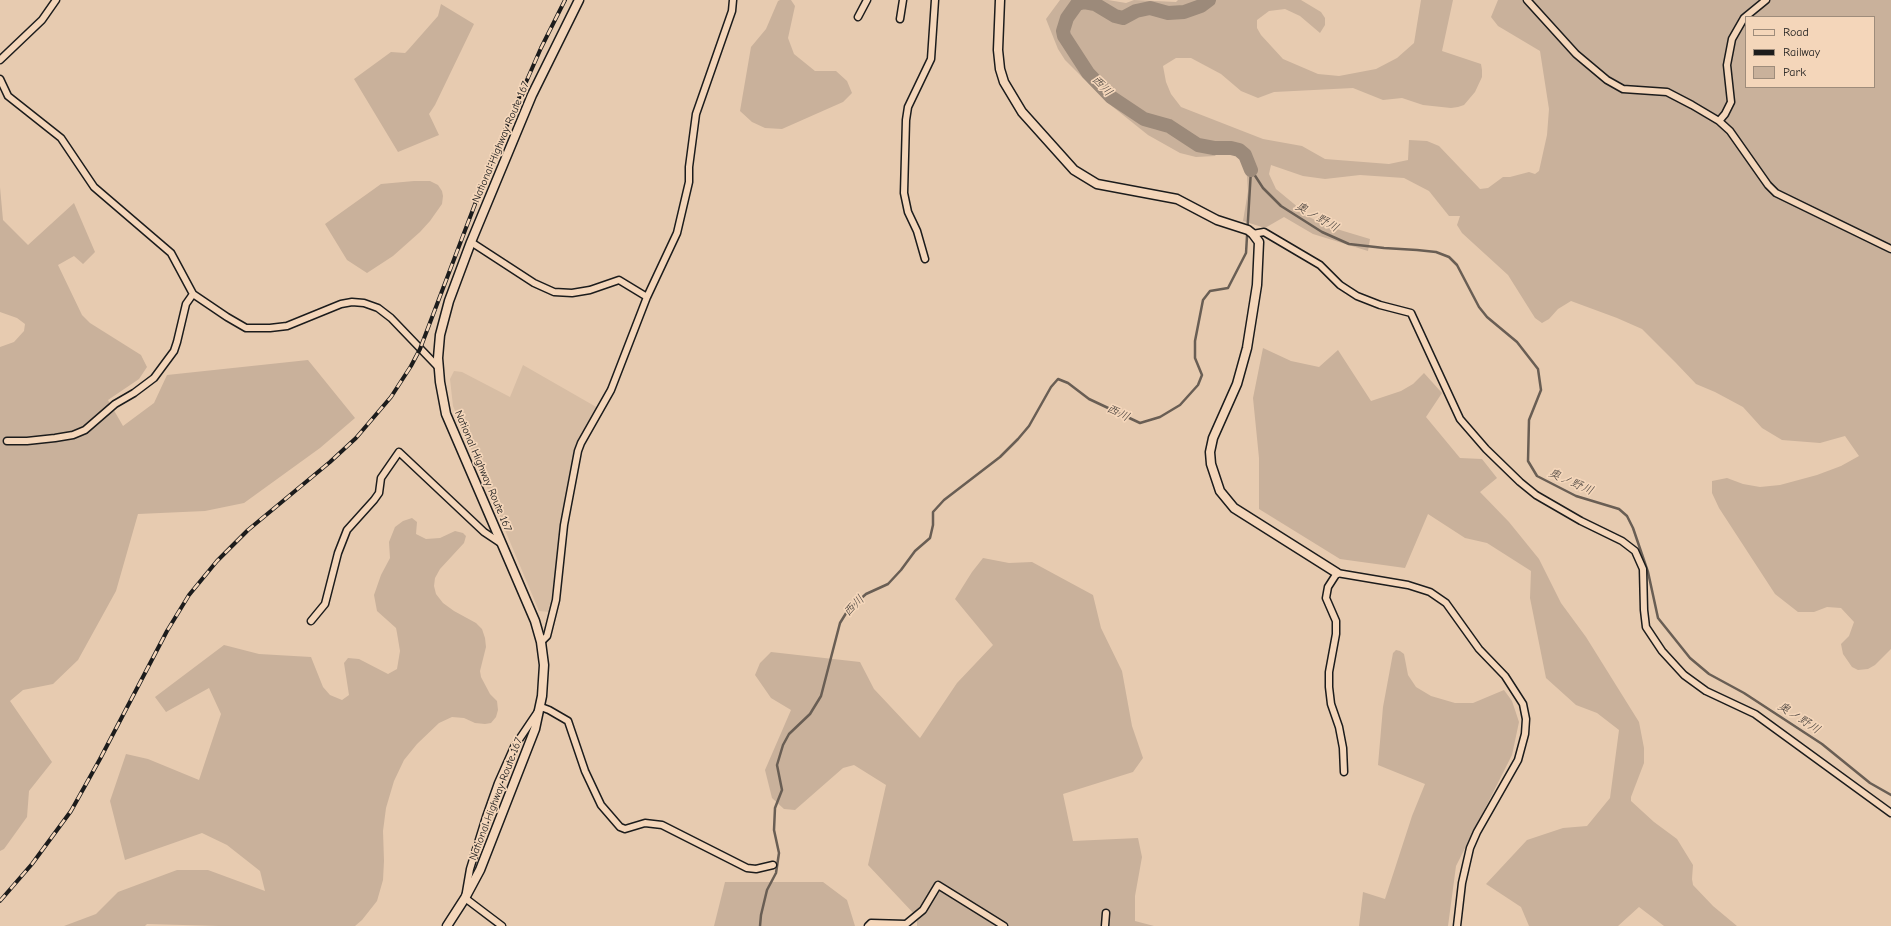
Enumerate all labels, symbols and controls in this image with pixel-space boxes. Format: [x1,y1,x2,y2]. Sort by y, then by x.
legend [1745,16,1875,88]
text: Road [1783,25,1809,39]
text: Railway [1783,45,1820,59]
text: Park [1783,65,1806,79]
water label: 西川 [1088,72,1116,100]
street label: National Highway Route 167 [469,79,533,205]
water label: 奥ノ野川 [1293,199,1341,235]
water label: 西川 [1104,401,1132,425]
street label: National Highway Route 167 [451,408,515,534]
water label: 奥ノ野川 [1546,466,1596,498]
water label: 西川 [840,592,868,620]
water label: 奥ノ野川 [1775,699,1823,737]
street label: National Highway Route 167 [466,736,526,862]

